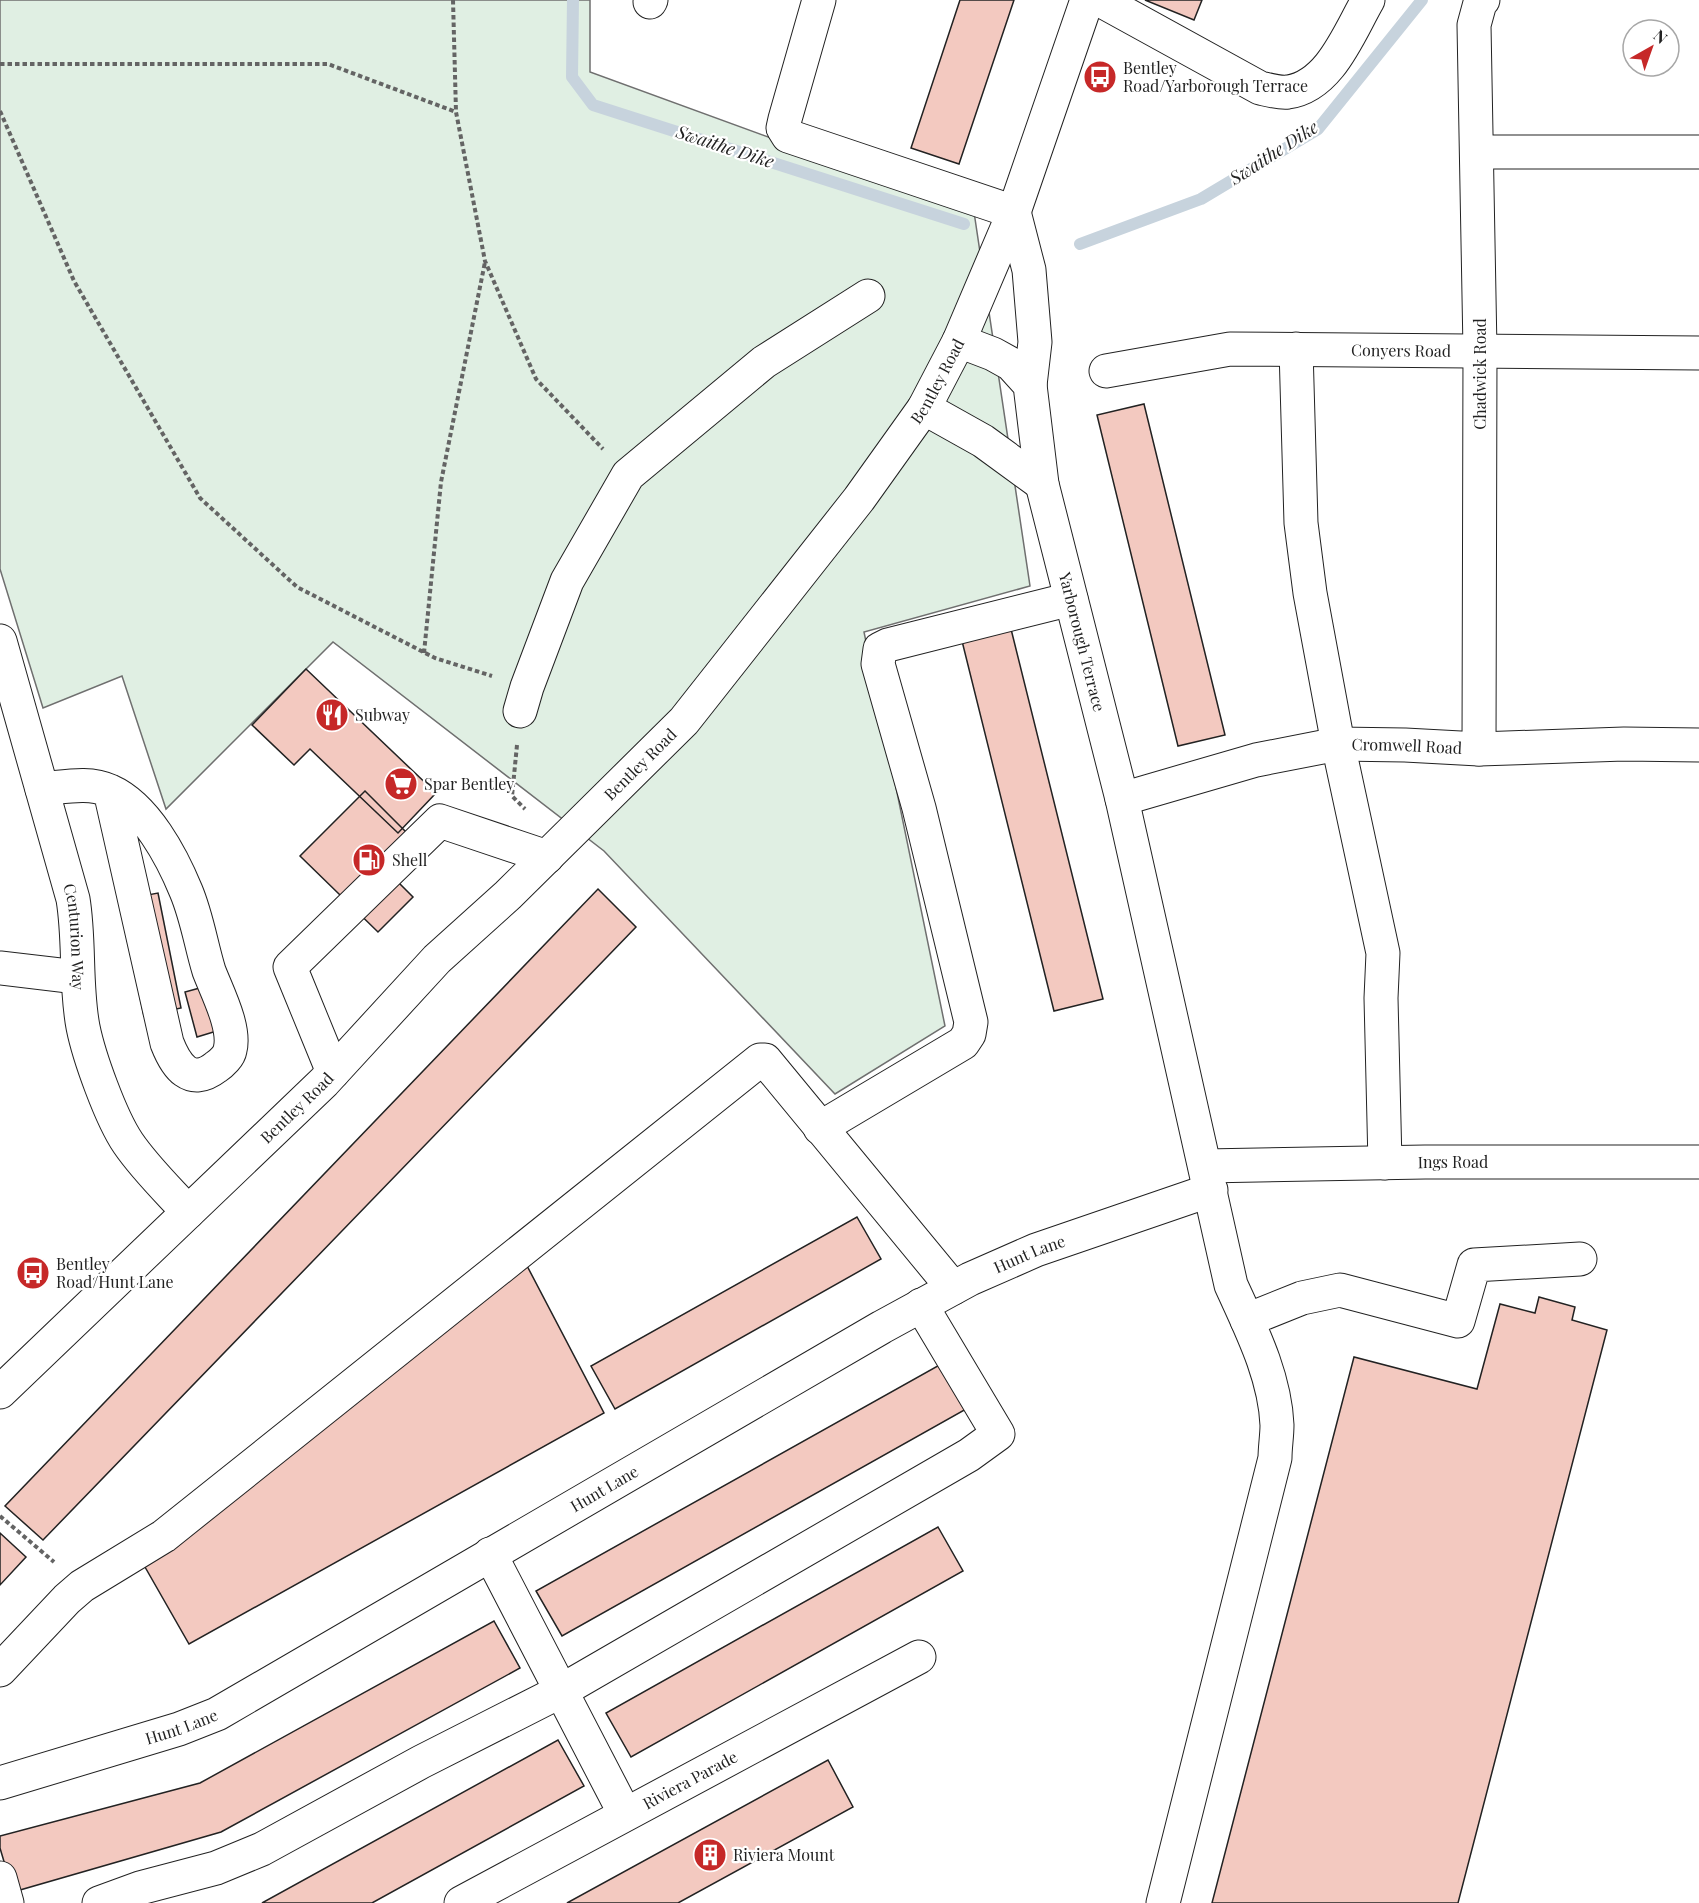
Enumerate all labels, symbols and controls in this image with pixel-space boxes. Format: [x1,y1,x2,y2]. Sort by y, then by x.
north arrow [1621,18,1681,78]
text: N [1650,24,1672,48]
place label: Bentley Road/Yarborough Terrace [1123,57,1308,96]
bus stop icon: Bentley Road/Yarborough Terrace [1082,59,1118,95]
water label: Swaithe Dike [1224,114,1323,190]
water label: Swaithe Dike [672,119,777,173]
street label: Chadwick Road [1469,318,1490,430]
street label: Bentley Road [905,335,968,428]
street label: Conyers Road [1351,339,1451,361]
street label: Yarborough Terrace [1055,569,1110,714]
restaurant icon: Subway [314,697,350,733]
place label: Subway [355,704,410,725]
street label: Bentley Road [599,723,681,804]
street label: Cromwell Road [1351,733,1463,758]
supermarket icon: Spar Bentley [383,766,419,802]
place label: Spar Bentley [424,773,514,794]
fuel station icon: Shell [351,842,387,878]
place label: Shell [392,849,428,870]
street label: Centurion Way [59,881,90,991]
street label: Bentley Road [255,1068,338,1147]
street label: Ings Road [1417,1151,1488,1172]
street label: Hunt Lane [990,1230,1068,1277]
place label: Bentley Road/Hunt Lane [56,1253,174,1292]
bus stop icon: Bentley Road/Hunt Lane [15,1255,51,1291]
street label: Hunt Lane [566,1460,642,1516]
street label: Hunt Lane [143,1704,220,1749]
street label: Riviera Parade [639,1746,741,1813]
building icon: Riviera Mount [692,1837,728,1873]
place label: Riviera Mount [733,1844,835,1865]

